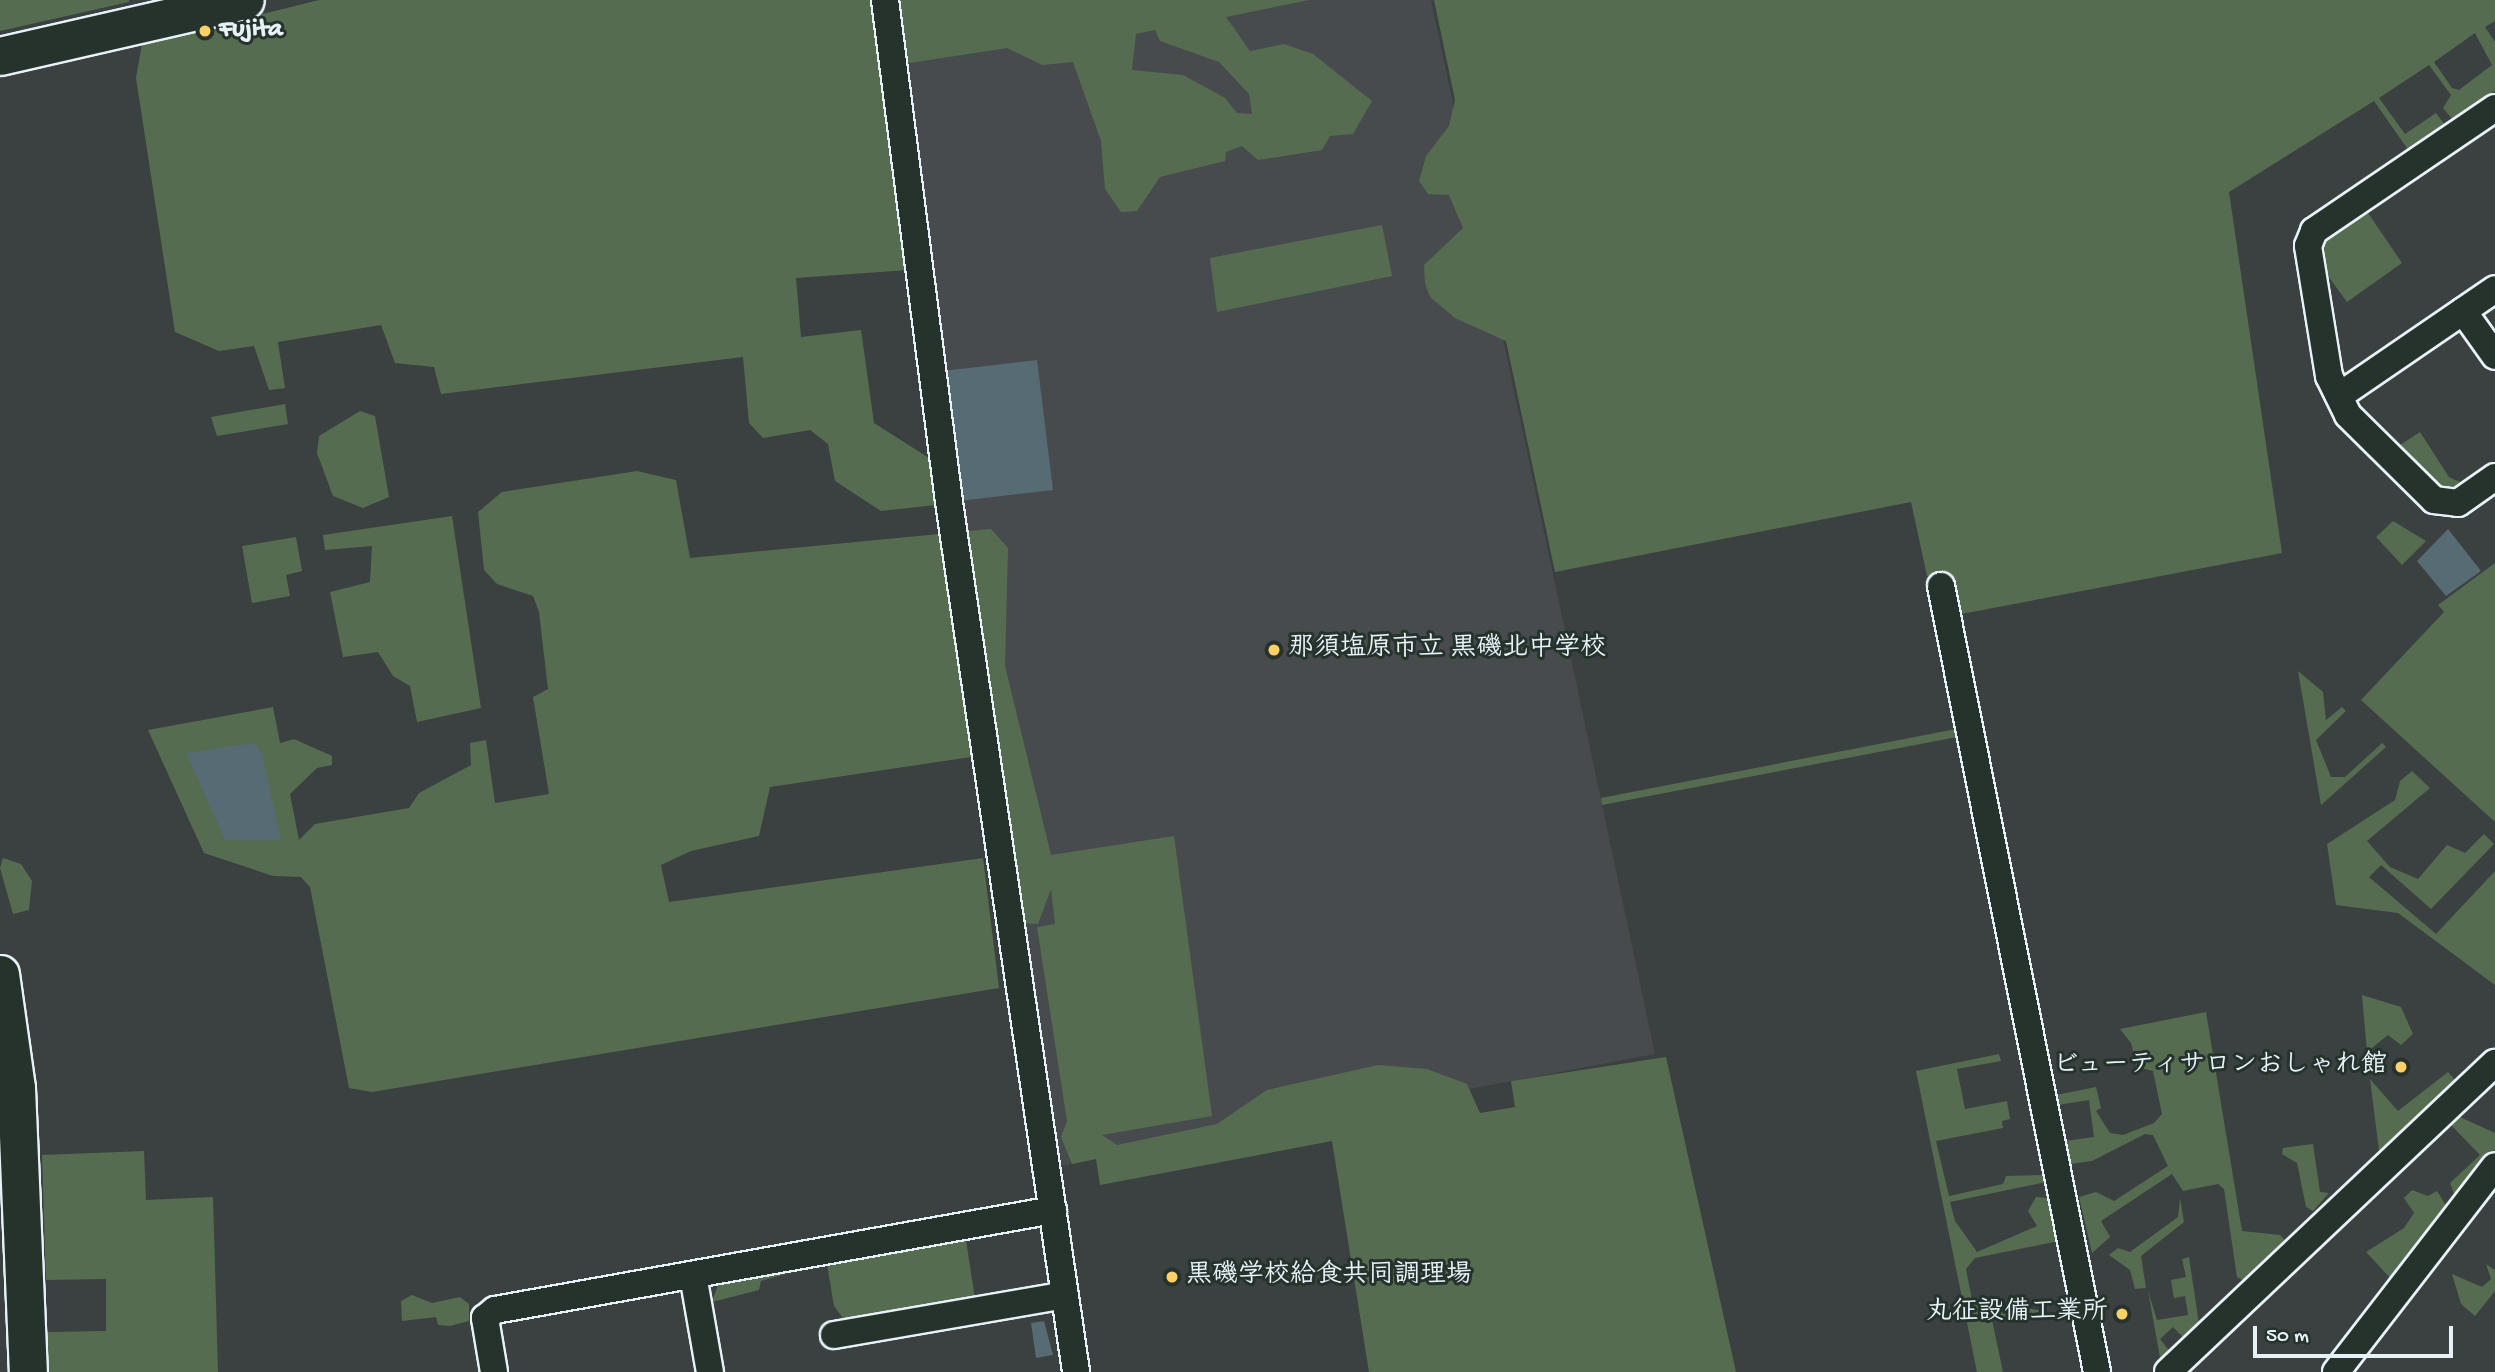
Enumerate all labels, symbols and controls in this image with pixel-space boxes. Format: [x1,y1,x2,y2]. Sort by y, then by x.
place label: Fujita [219,15,283,47]
marker: Fujita [197,23,213,39]
place label: 那須塩原市立 黒磯北中学校 [1288,634,1606,666]
marker: 那須塩原市立 黒磯北中学校 [1266,642,1282,658]
place label: ビューティサロンおしゃれ館 [2050,1051,2387,1083]
marker: ビューティサロンおしゃれ館 [2393,1059,2409,1075]
place label: 黒磯学校給食共同調理場 [1186,1261,1472,1293]
marker: 黒磯学校給食共同調理場 [1164,1269,1180,1285]
place label: 丸征設備工業所 [1926,1298,2108,1330]
marker: 丸征設備工業所 [2114,1306,2130,1322]
scale bar [2257,1312,2456,1356]
text: 50 m [2266,1325,2309,1350]

